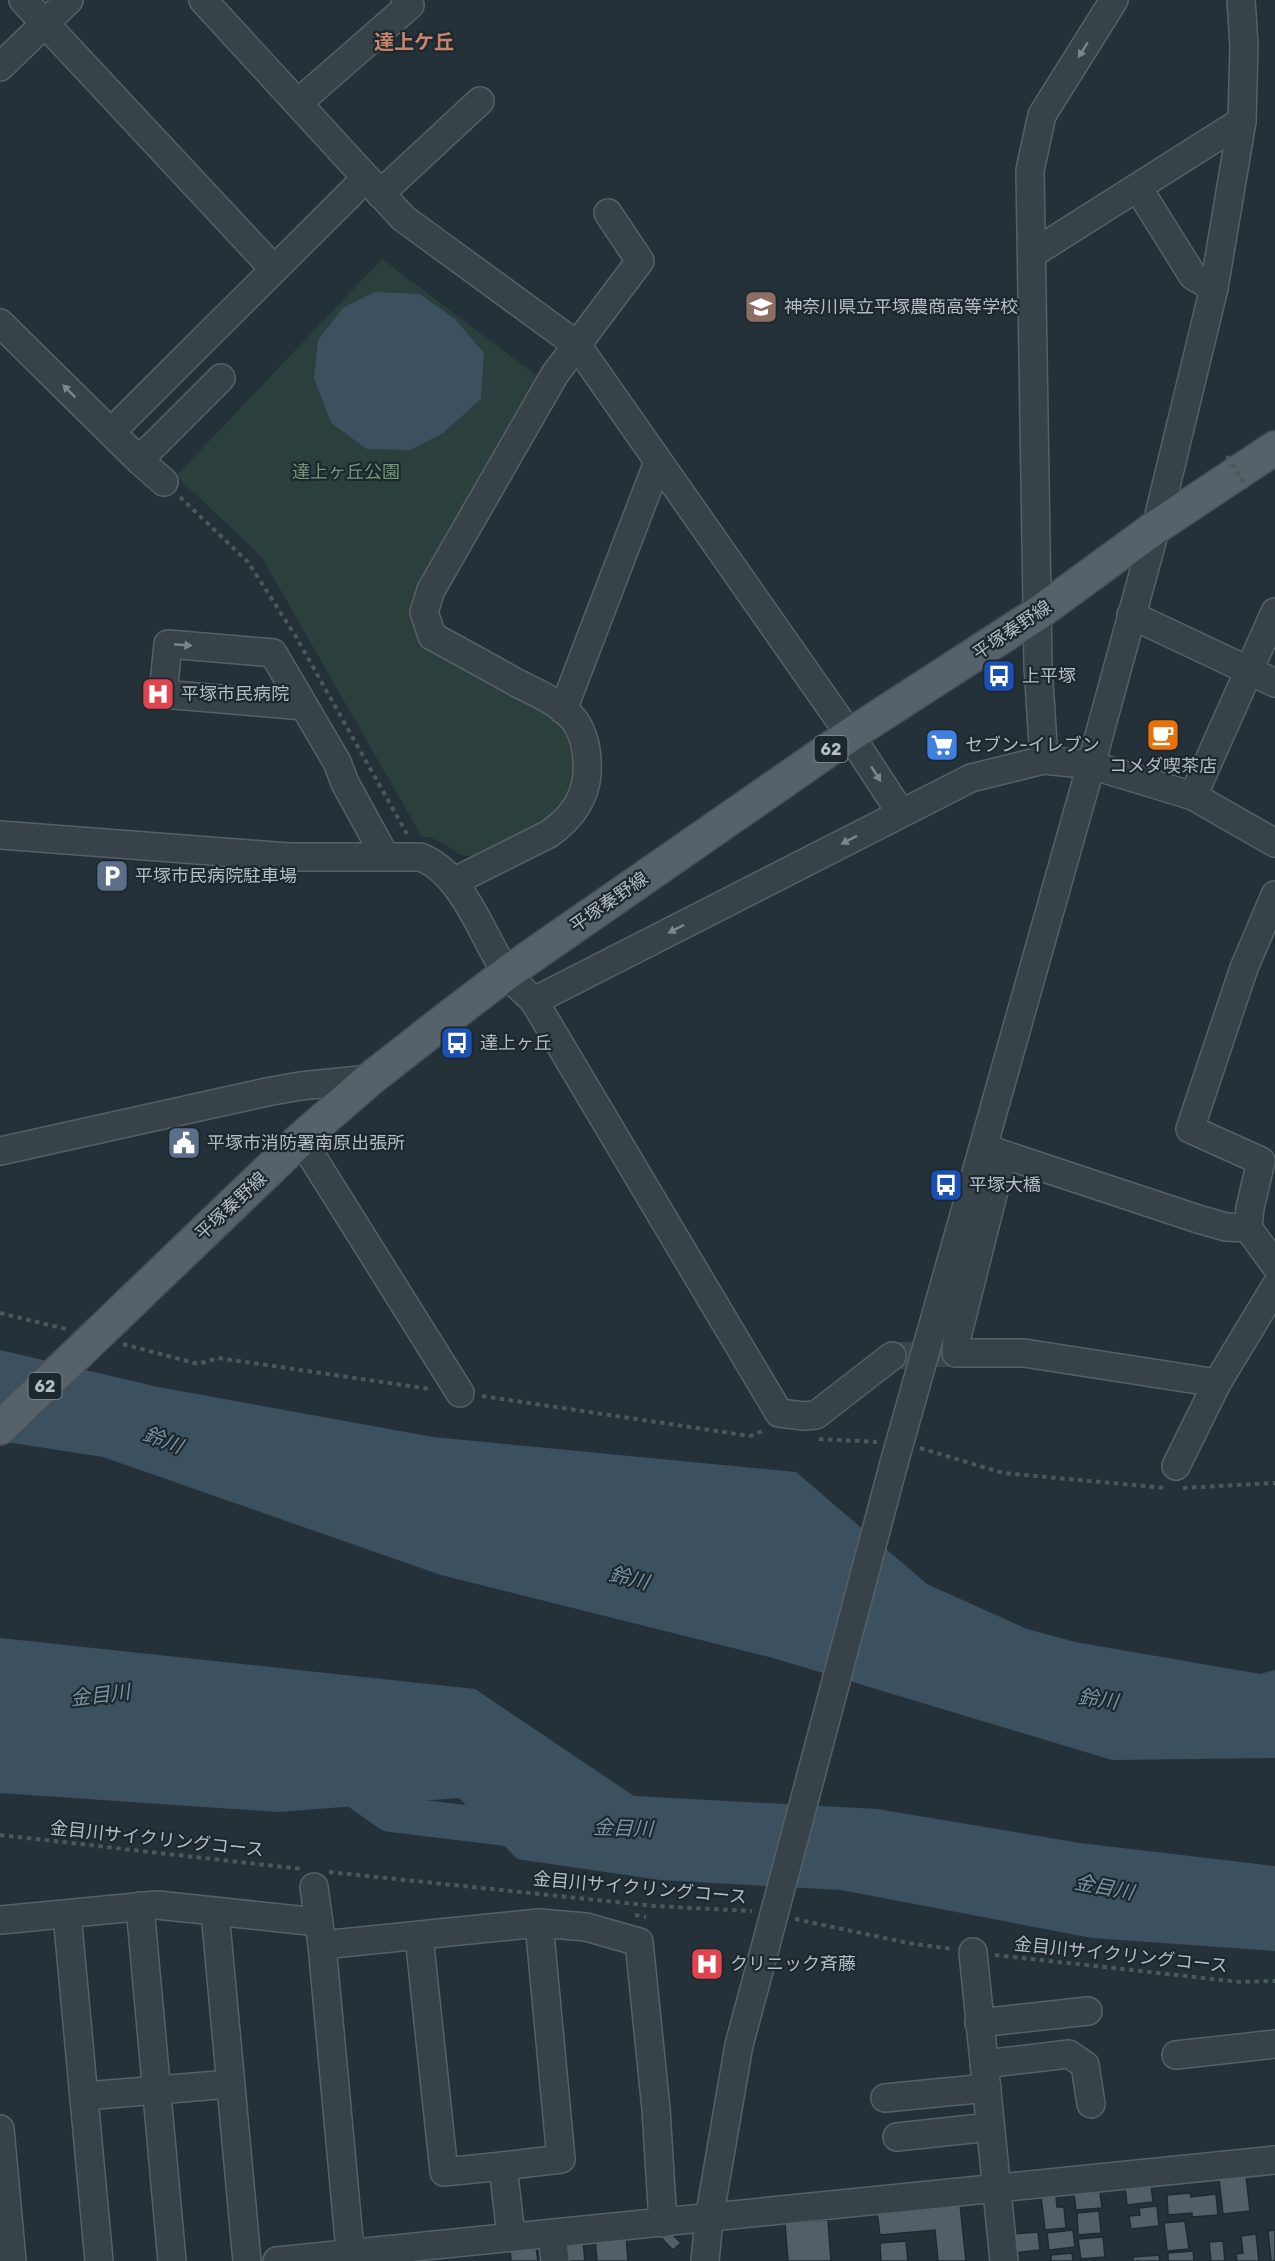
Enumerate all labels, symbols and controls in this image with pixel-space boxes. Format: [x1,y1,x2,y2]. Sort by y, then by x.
district label: 達上ケ丘 [374,30,454,54]
one-way arrow [1078,42,1089,58]
school or university icon: 神奈川県立平塚農商高等学校 [743,289,779,325]
place label: 神奈川県立平塚農商高等学校 [784,296,1018,318]
one-way arrow [63,384,77,398]
park label: 達上ヶ丘公園 [292,461,400,483]
street label: 平塚秦野線 [969,596,1055,664]
one-way arrow [173,641,192,650]
bus stop icon: 上平塚 [981,658,1017,694]
place label: 上平塚 [1022,665,1076,687]
hospital icon: 平塚市民病院 [140,676,176,712]
place label: 平塚市民病院 [181,683,289,705]
cafe icon: コメダ喫茶店 [1145,717,1181,753]
supermarket icon: セブン-イレブン [924,727,960,763]
place label: セブン-イレブン [965,734,1100,756]
road number: 62 [814,736,848,762]
place label: コメダ喫茶店 [1109,755,1217,777]
one-way arrow [870,766,881,782]
one-way arrow [840,834,858,844]
parking icon: 平塚市民病院駐車場 [94,858,130,894]
place label: 平塚市民病院駐車場 [135,865,297,887]
street label: 平塚秦野線 [566,867,652,937]
one-way arrow [667,924,684,934]
bus stop icon: 達上ヶ丘 [439,1025,475,1061]
place label: 達上ヶ丘 [480,1032,552,1054]
public building icon: 平塚市消防署南原出張所 [166,1125,202,1161]
place label: 平塚市消防署南原出張所 [207,1132,405,1154]
street label: 平塚秦野線 [191,1167,271,1245]
bus stop icon: 平塚大橋 [928,1167,964,1203]
place label: 平塚大橋 [969,1174,1041,1196]
road number: 62 [28,1373,62,1399]
water label: 鈴川 [140,1422,188,1459]
water label: 鈴川 [607,1562,653,1595]
water label: 金目川 [69,1679,133,1711]
water label: 鈴川 [1077,1684,1121,1714]
water label: 金目川 [593,1815,655,1841]
street label: 金目川サイクリングコース [49,1817,265,1861]
street label: 金目川サイクリングコース [532,1868,748,1908]
water label: 金目川 [1072,1869,1138,1905]
street label: 金目川サイクリングコース [1013,1933,1229,1977]
hospital icon: クリニック斉藤 [689,1946,725,1982]
place label: クリニック斉藤 [730,1953,856,1975]

